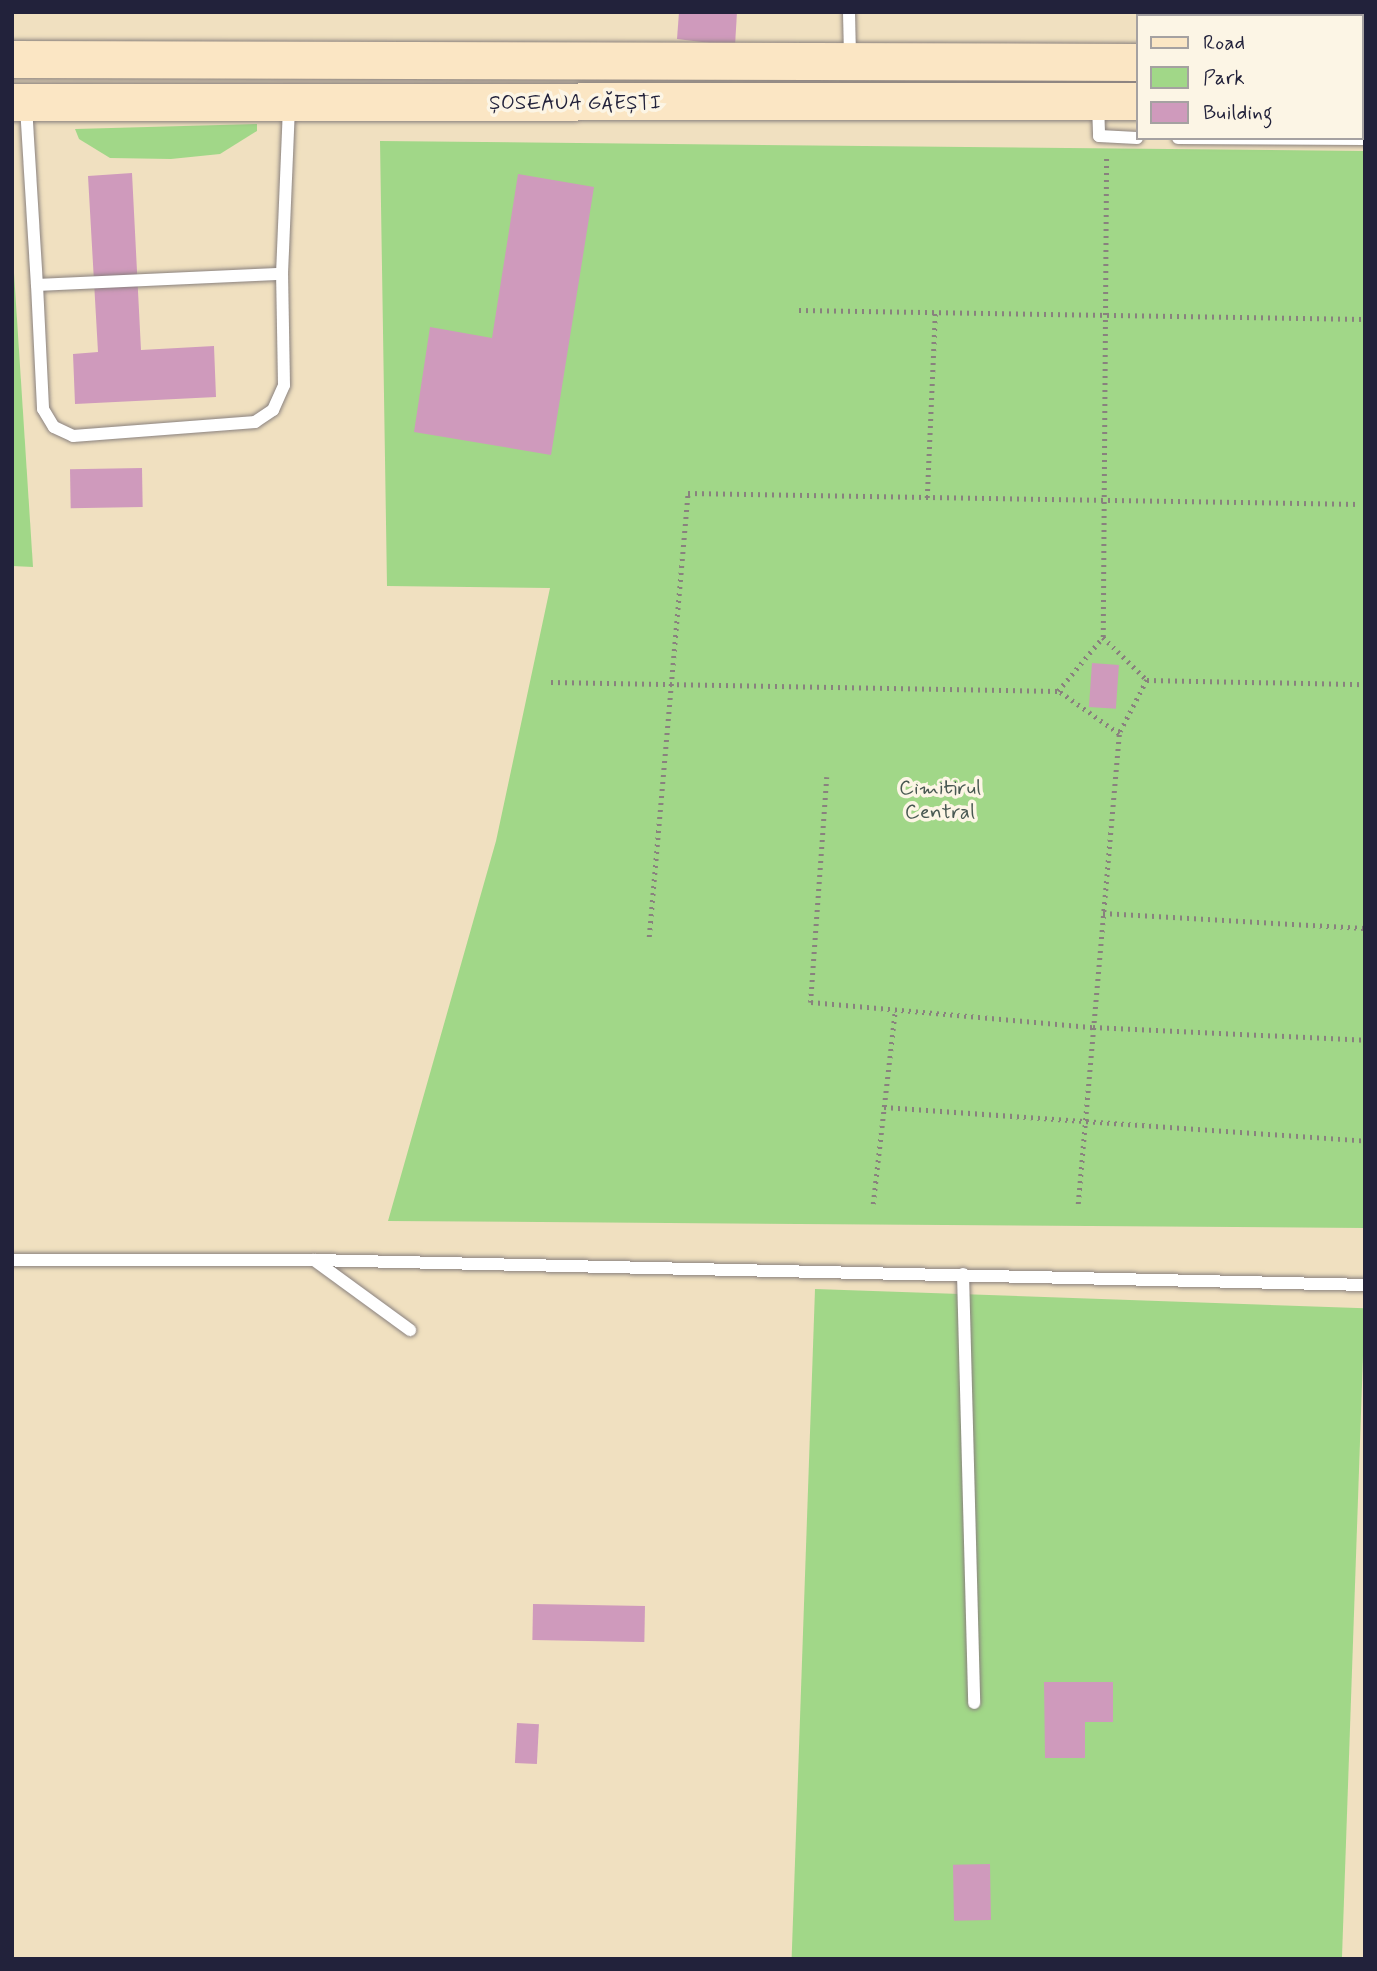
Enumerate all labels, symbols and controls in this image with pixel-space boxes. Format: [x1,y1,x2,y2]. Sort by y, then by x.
legend [1136,14,1363,140]
text: Road [1203,29,1245,57]
text: Park [1203,64,1245,92]
street label: ȘOSEAUA GĂEȘTI [489,90,661,116]
text: Building [1203,99,1273,127]
park label: Cimitirul Central [899,775,981,825]

